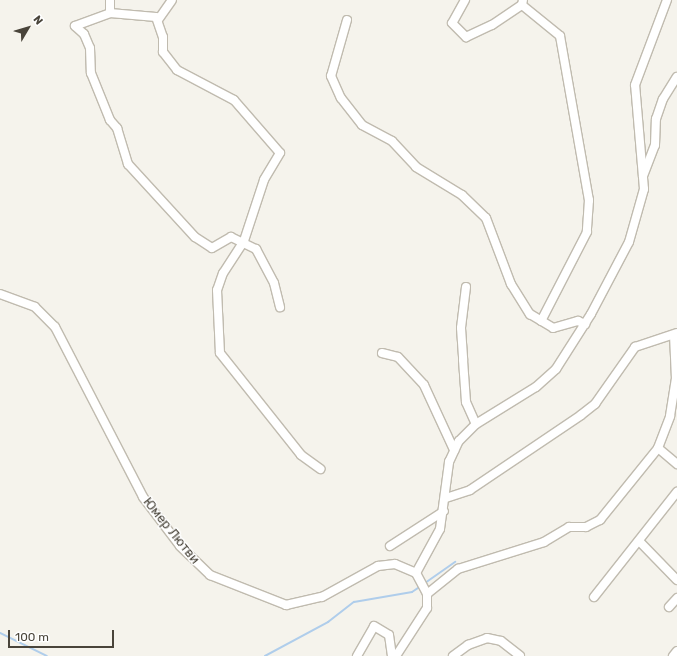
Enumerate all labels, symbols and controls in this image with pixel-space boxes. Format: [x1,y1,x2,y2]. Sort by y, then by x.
north arrow [8,8,48,48]
text: N [30,13,45,27]
street label: Юмер Лютви [140,495,202,567]
scale bar [10,622,116,648]
text: 100 m [15,630,49,644]

